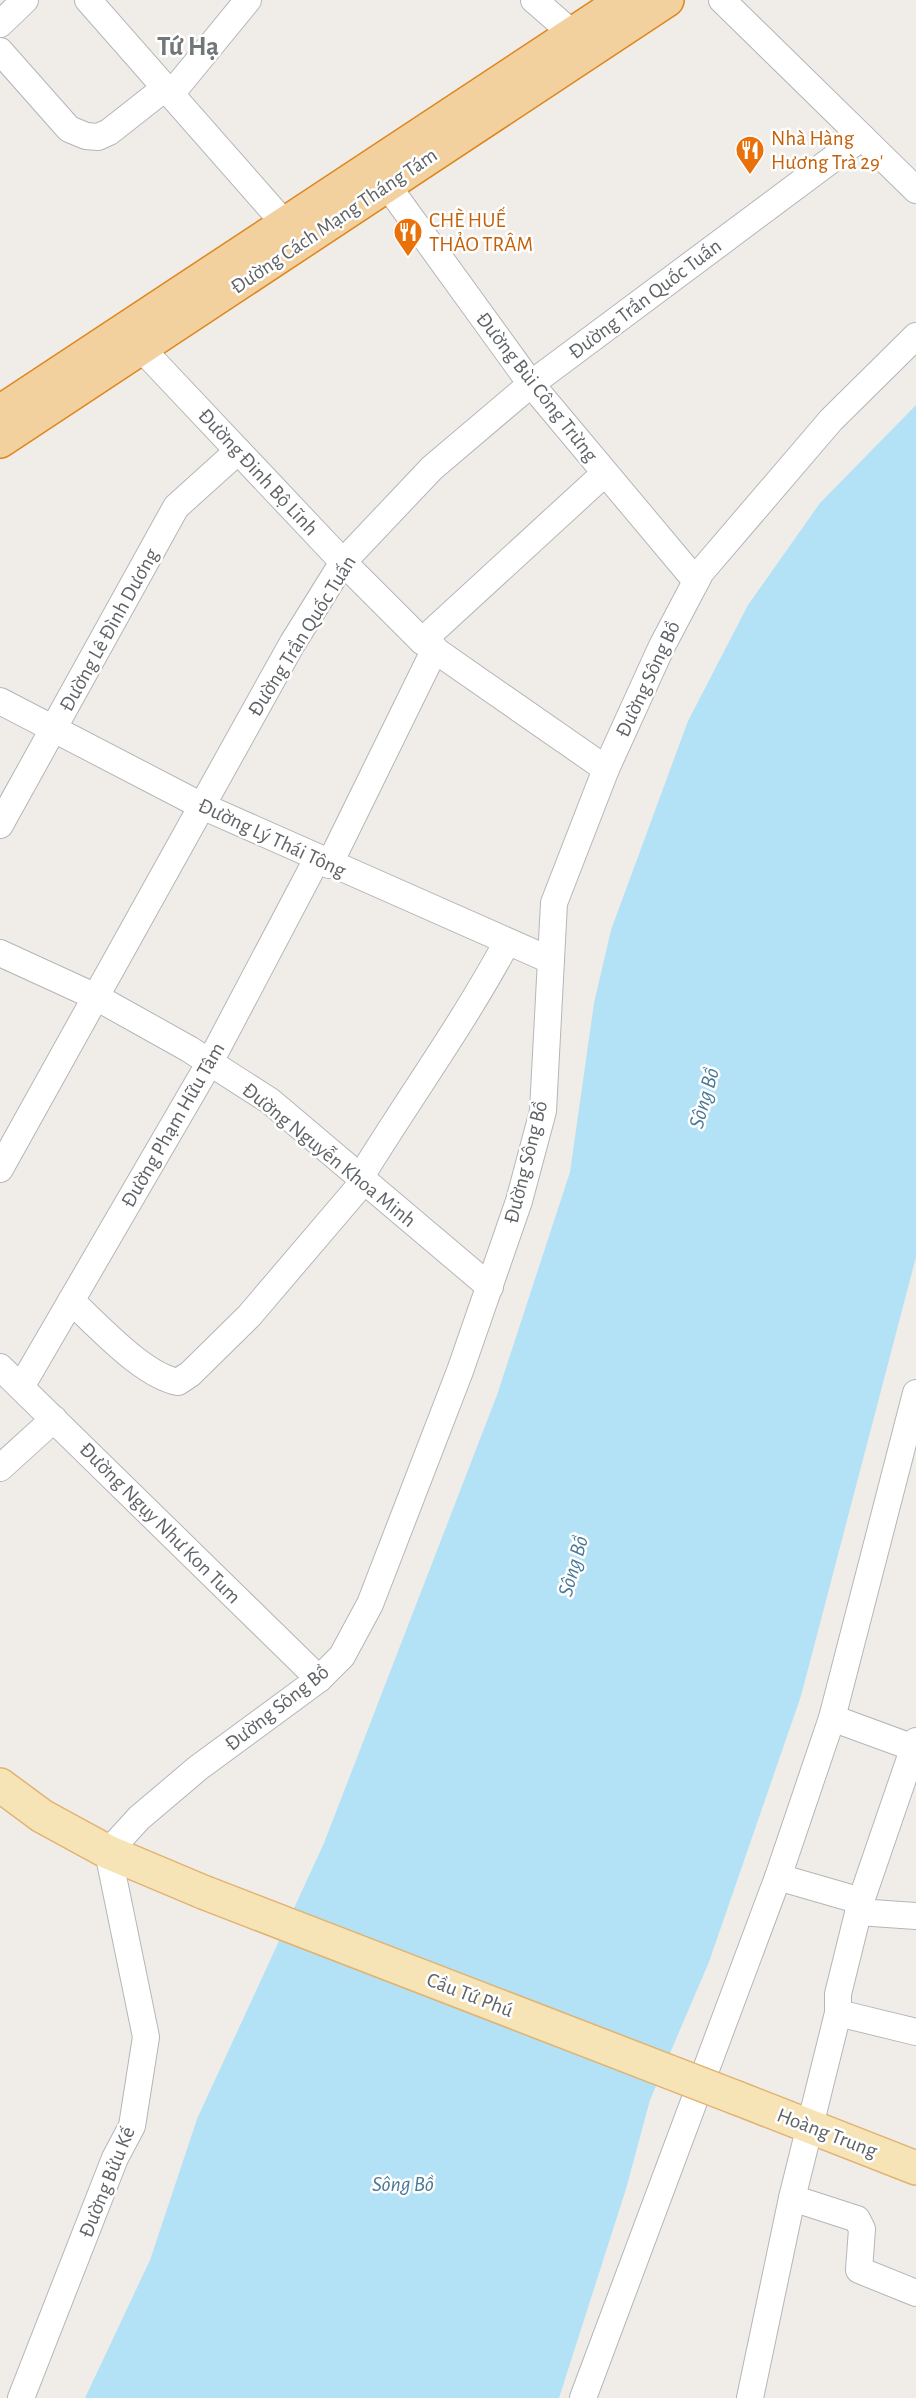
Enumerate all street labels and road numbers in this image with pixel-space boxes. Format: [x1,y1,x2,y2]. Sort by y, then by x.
street label: Đường Cách Mạng Tháng Tám [227,144,441,298]
street label: Đường Trần Quốc Tuấn [565,235,725,363]
street label: Đường Bùi Công Trừng [472,308,602,466]
street label: Đường Đinh Bộ Lĩnh [194,405,322,539]
street label: Đường Lê Đình Dương [56,544,163,715]
street label: Đường Trần Quốc Tuấn [244,552,360,720]
street label: Đường Sông Bồ [612,618,684,740]
street label: Đường Lý Thái Tông [195,795,350,882]
street label: Đường Phạm Hữu Tâm [117,1039,229,1211]
street label: Đường Nguyễn Khoa Minh [238,1078,420,1231]
street label: Đường Sông Bồ [501,1099,551,1225]
street label: Đường Ngụy Như Kon Tum [75,1438,245,1608]
street label: Đường Sông Bồ [221,1661,333,1755]
street label: Cầu Tứ Phú [424,1969,516,2021]
street label: Hoàng Trung [774,2104,881,2162]
street label: Đường Bửu Kế [75,2124,139,2240]

